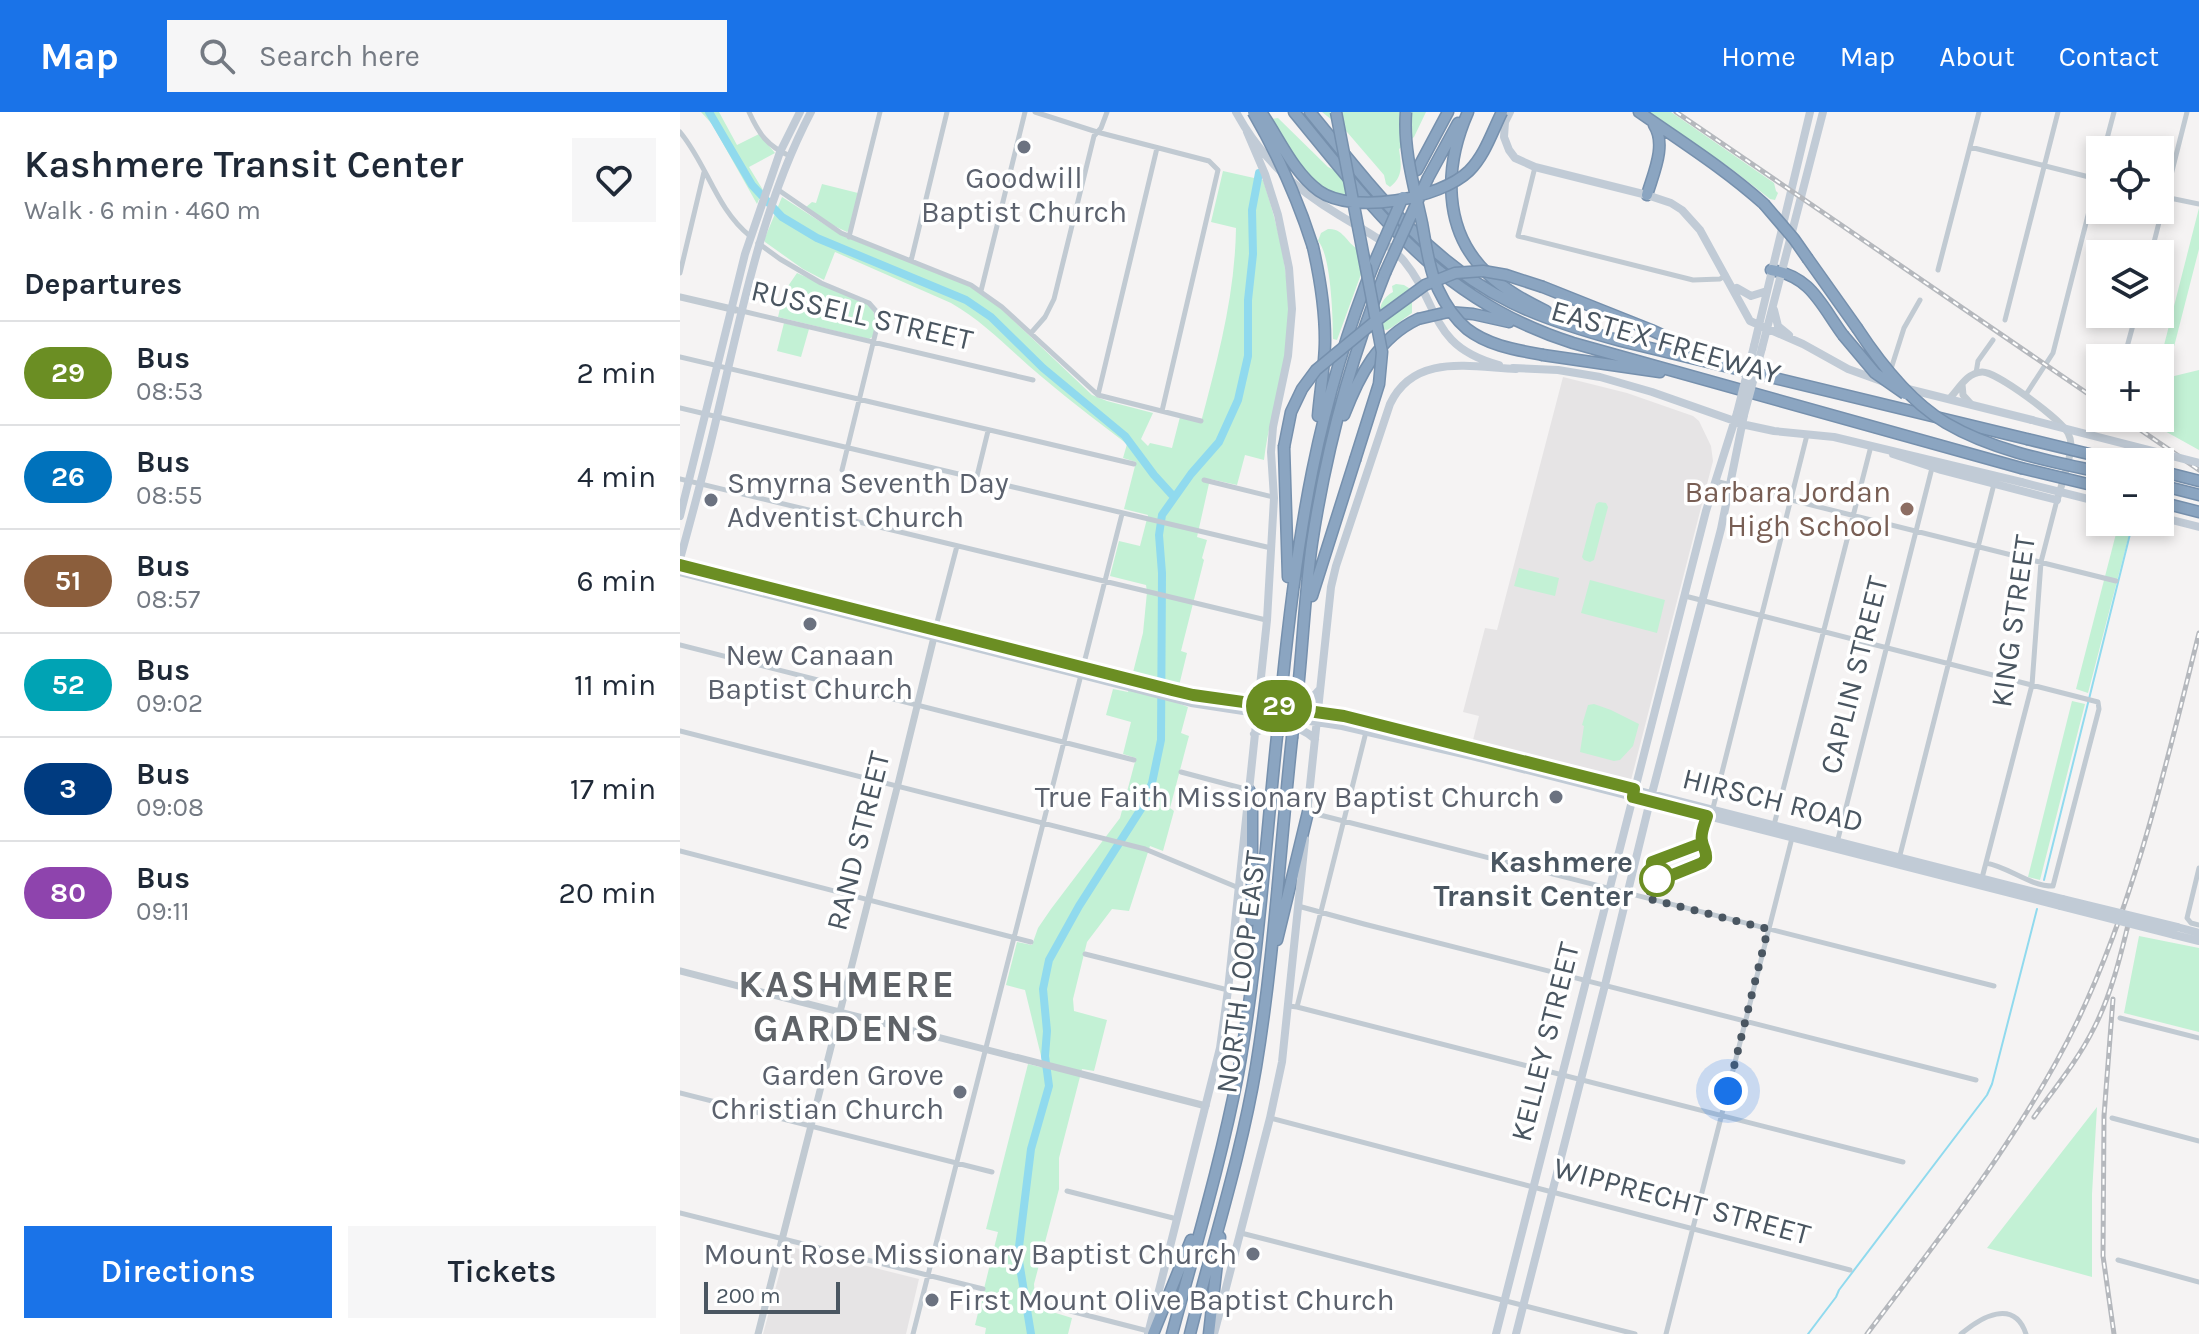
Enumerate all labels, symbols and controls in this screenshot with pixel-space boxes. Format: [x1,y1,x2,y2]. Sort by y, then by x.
search box [167,20,727,92]
text: Map [40,34,119,79]
icon: search [195,34,239,78]
text: Search here [259,38,420,74]
text: Home [1721,40,1796,73]
text: Map [1840,40,1895,73]
text: About [1939,40,2015,73]
text: Contact [2059,40,2159,73]
map controls [2086,136,2174,536]
button: locate [2086,136,2174,224]
button: heart [572,138,656,222]
marker: Goodwill Baptist Church [1015,138,1033,156]
text: Kashmere Transit Center [24,142,463,187]
place label: Goodwill Baptist Church [921,160,1127,230]
text: Walk · 6 min · 460 m [24,195,261,226]
button: layers [2086,240,2174,328]
text: Departures [24,266,182,302]
street label: RUSSELL STREET [748,272,976,358]
street label: EASTEX FREEWAY [1547,292,1785,392]
text: Bus [136,340,190,376]
button: + [2086,344,2174,432]
text: 2 min [576,355,656,391]
text: 29 [51,356,85,389]
text: 08:53 [136,376,203,407]
text: Bus [136,444,190,480]
button: − [2086,448,2174,536]
text: 4 min [577,459,656,495]
text: 26 [51,460,85,493]
place label: Smyrna Seventh Day Adventist Church [727,465,1009,535]
place label: Barbara Jordan High School [1684,474,1891,544]
text: 08:55 [136,480,203,511]
marker: Smyrna Seventh Day Adventist Church [702,491,720,509]
marker: Barbara Jordan High School [1898,500,1916,518]
street label: KING STREET [1983,532,2043,710]
text: Bus [136,548,190,584]
text: 6 min [577,563,656,599]
text: 51 [55,564,81,597]
street label: CAPLIN STREET [1812,572,1896,778]
text: 08:57 [136,584,200,615]
marker: New Canaan Baptist Church [801,615,819,633]
place label: New Canaan Baptist Church [707,637,913,707]
text: Bus [136,652,190,688]
text: 11 min [574,667,656,703]
text: 52 [51,668,85,701]
line badge: 29 [1243,680,1315,732]
text: 09:02 [136,688,203,719]
text: 29 [1262,689,1296,722]
street label: RAND STREET [818,748,898,934]
text: Bus [136,756,190,792]
street label: HIRSCH ROAD [1679,760,1867,840]
text: 17 min [570,771,656,807]
text: 3 [59,772,77,805]
place label: True Faith Missionary Baptist Church [1035,779,1540,815]
marker: True Faith Missionary Baptist Church [1547,788,1565,806]
text: 09:08 [136,792,204,823]
place label: Kashmere Transit Center [1433,844,1633,914]
street label: NORTH LOOP EAST [1208,849,1274,1095]
text: Bus [136,860,190,896]
marker: Kashmere Transit Center [1640,862,1674,896]
text: 20 min [559,875,656,911]
text: 80 [50,876,86,909]
text: 09:11 [136,896,190,927]
street label: KELLEY STREET [1503,939,1587,1145]
district label: KASHMERE GARDENS [738,962,956,1051]
place label: Garden Grove Christian Church [711,1057,944,1127]
your location [1708,1071,1748,1111]
marker: Garden Grove Christian Church [951,1083,969,1101]
street label: WIPPRECHT STREET [1550,1149,1814,1253]
button: Directions [24,1226,332,1318]
button: Tickets [348,1226,656,1318]
place label: Mount Rose Missionary Baptist Church [704,1236,1237,1272]
marker: Mount Rose Missionary Baptist Church [1244,1245,1262,1263]
scale bar [704,1278,840,1314]
place label: First Mount Olive Baptist Church [948,1282,1395,1318]
text: 200 m [716,1283,781,1309]
marker: First Mount Olive Baptist Church [923,1291,941,1309]

